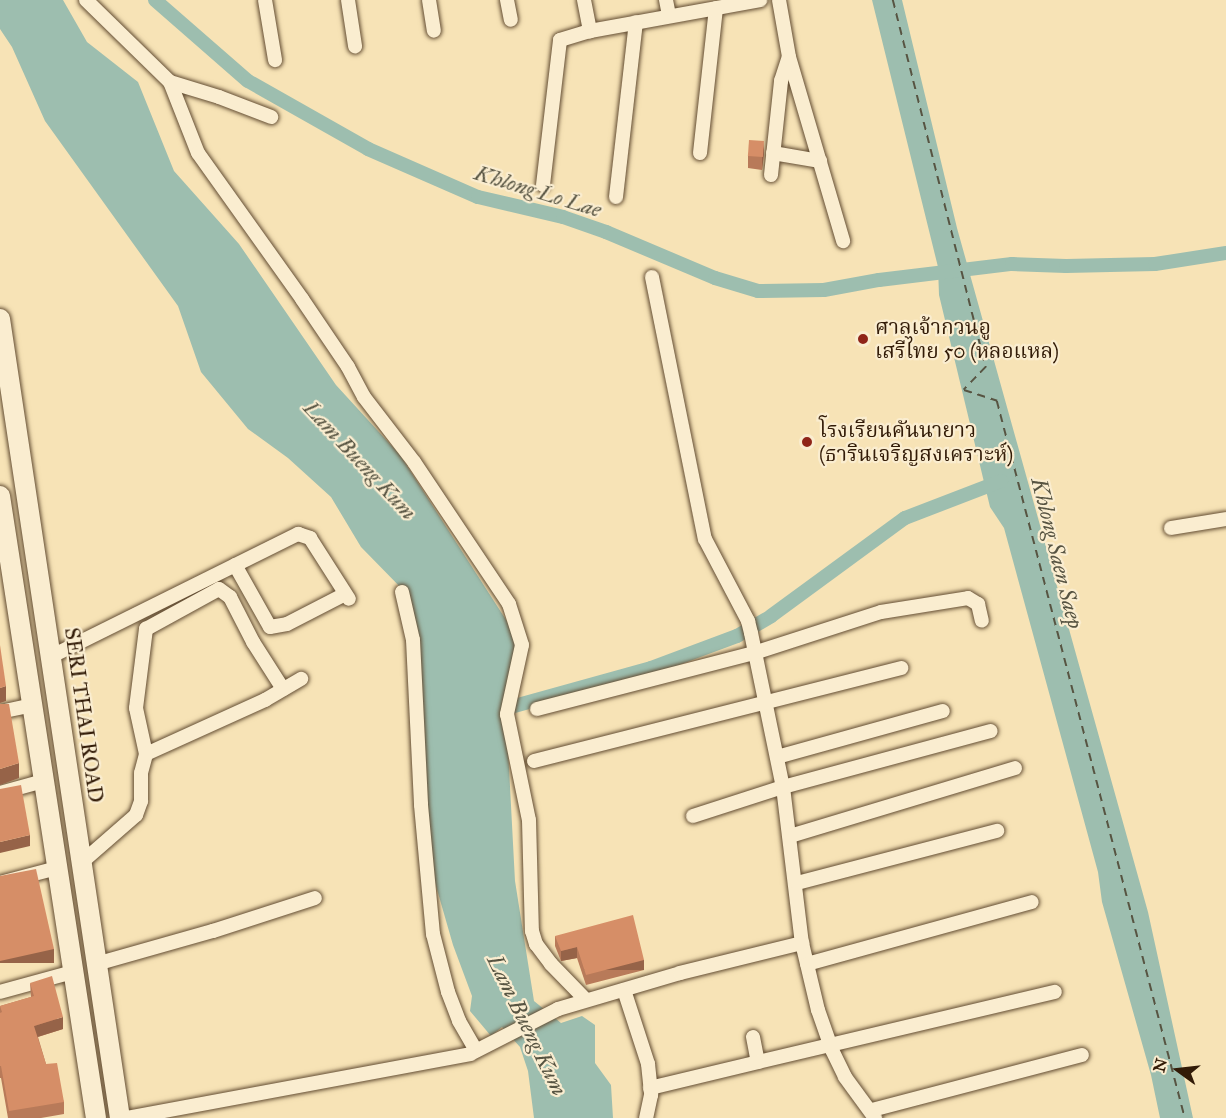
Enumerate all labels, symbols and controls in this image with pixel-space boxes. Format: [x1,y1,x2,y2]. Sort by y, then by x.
water label: Khlong Lo Lae [472,159,604,223]
place label: ศาลเจ้ากวนอู เสรีไทย 50 (หลอแหล) [875,314,1059,364]
marker: ศาลเจ้ากวนอู เสรีไทย 50 (หลอแหล) [856,332,870,346]
water label: Lam Bueng Kum [298,395,422,525]
place label: โรงเรียนคันนายาว (ธารินเจริญสงเคราะห์) [819,417,1013,467]
marker: โรงเรียนคันนายาว (ธารินเจริญสงเคราะห์) [800,435,814,449]
water label: Khlong Saen Saep [1025,475,1089,631]
street label: SERI THAI ROAD [59,626,109,804]
water label: Lam Bueng Kum [482,950,572,1100]
north arrow [1148,1040,1208,1100]
text: N [1149,1056,1171,1074]

